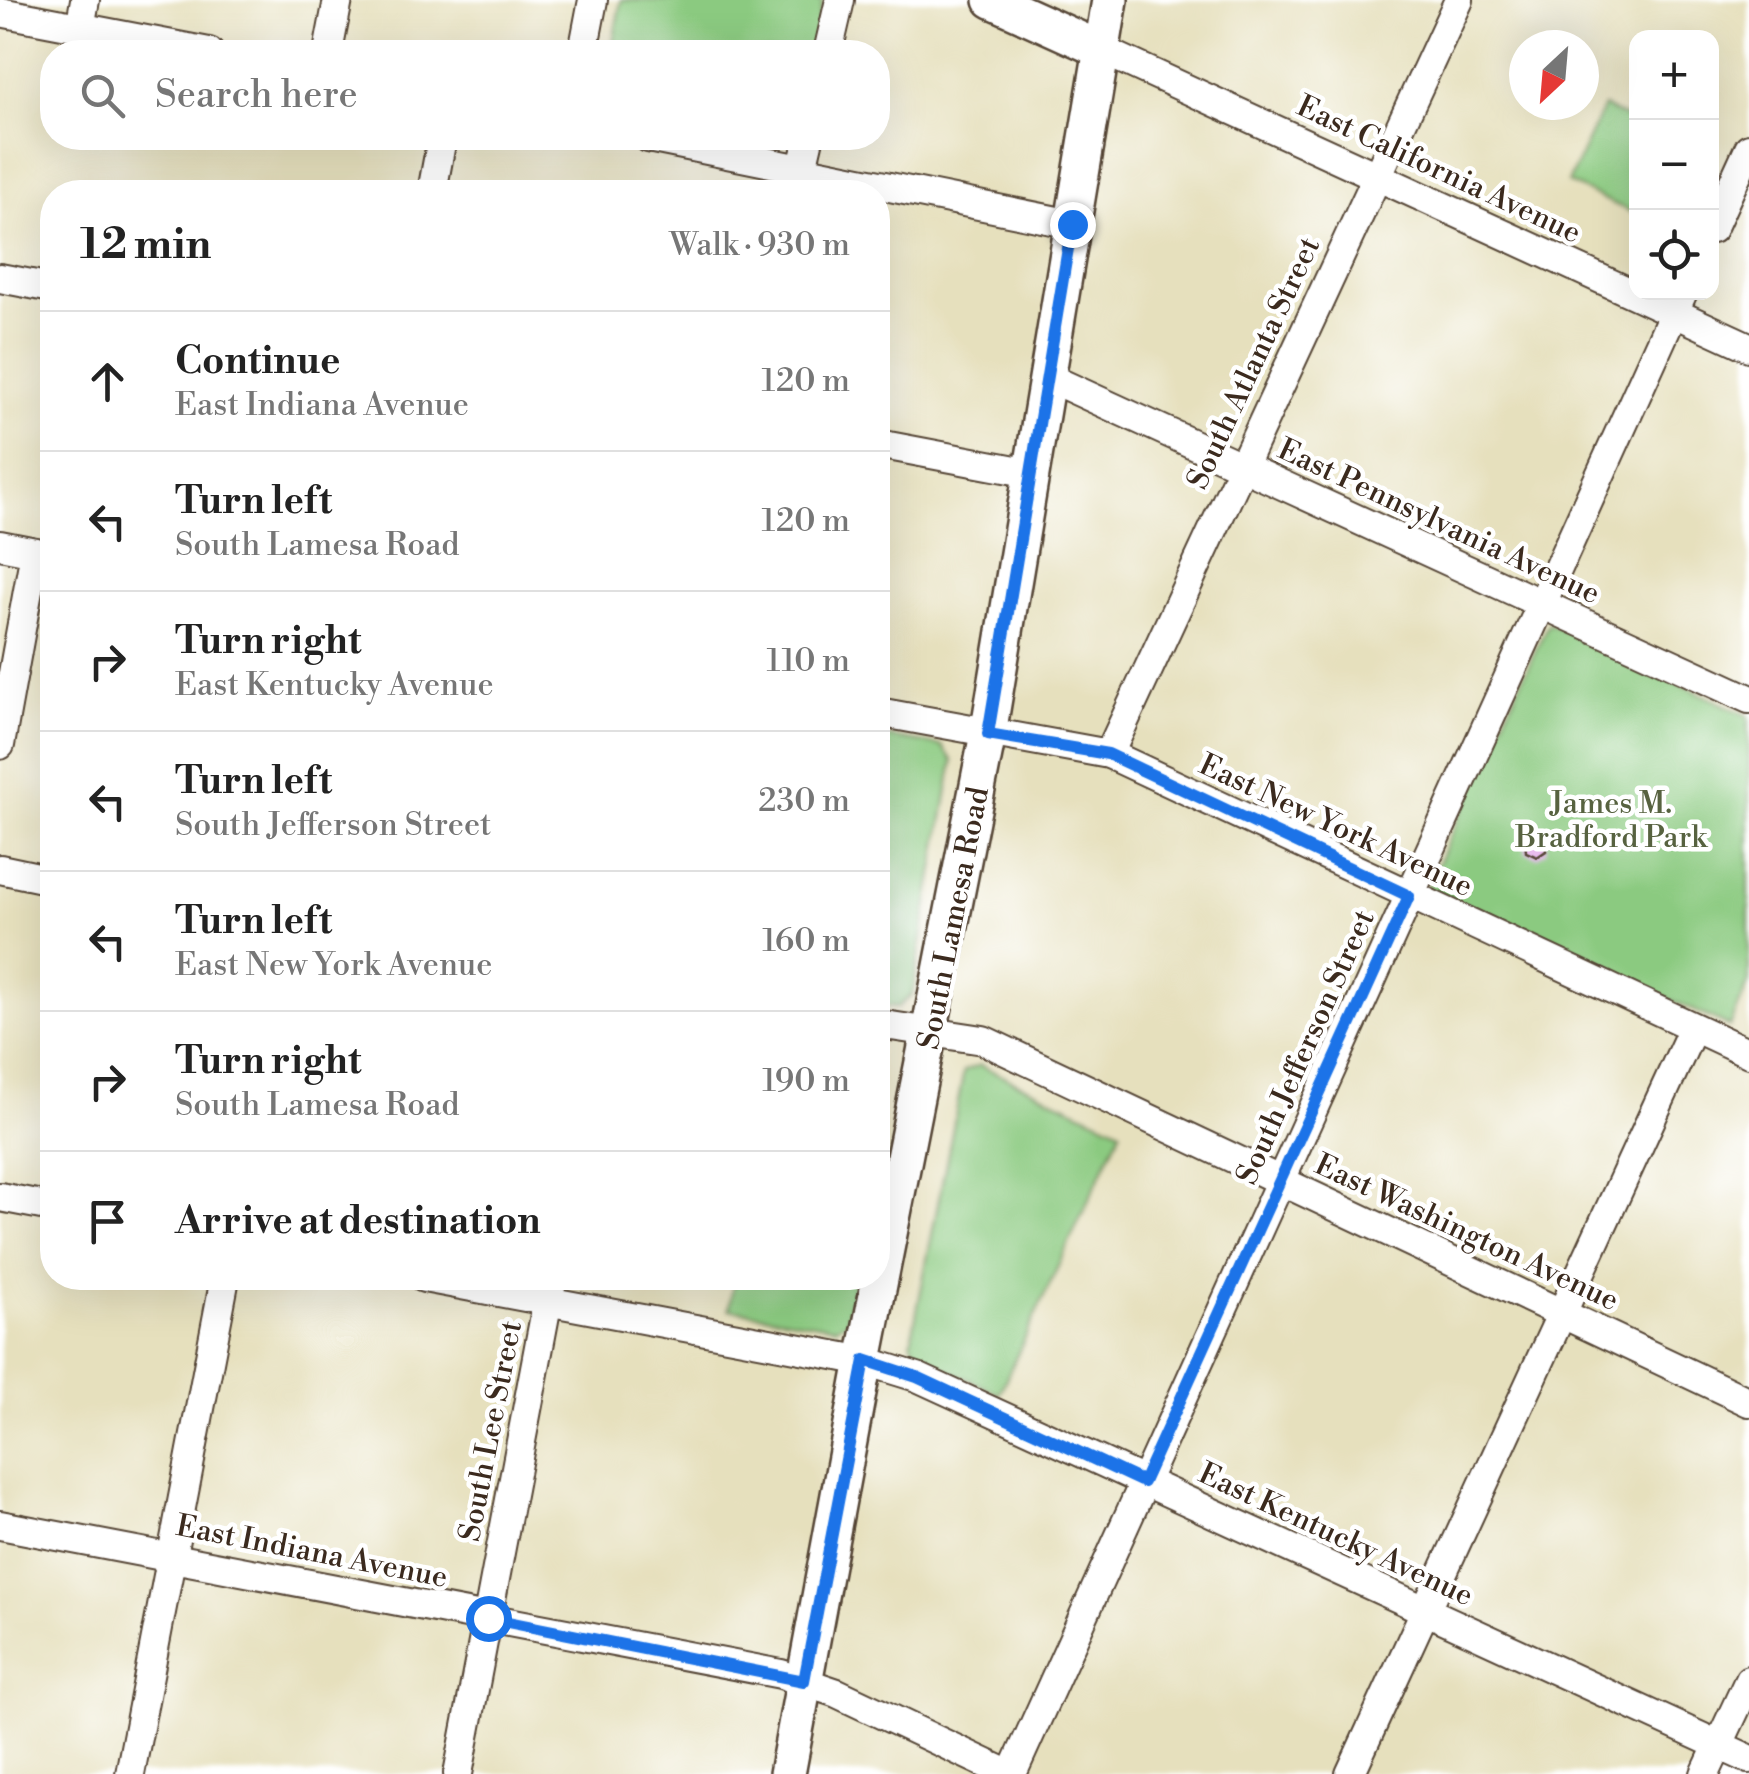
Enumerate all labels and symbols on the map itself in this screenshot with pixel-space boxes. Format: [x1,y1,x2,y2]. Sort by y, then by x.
north arrow [1509,30,1599,120]
street label: East California Avenue [1290,87,1587,252]
route end [1050,202,1096,248]
street label: South Atlanta Street [1179,231,1329,495]
street label: East Pennsylvania Avenue [1271,431,1606,613]
street label: East New York Avenue [1193,746,1478,906]
street label: South Lamesa Road [910,784,998,1053]
park label: James M. Bradford Park [1514,785,1708,857]
street label: South Jefferson Street [1228,904,1384,1191]
street label: East Washington Avenue [1309,1146,1625,1320]
street label: South Lee Street [451,1317,531,1545]
street label: East Kentucky Avenue [1192,1455,1479,1615]
street label: East Indiana Avenue [173,1507,451,1597]
route start [466,1596,512,1642]

